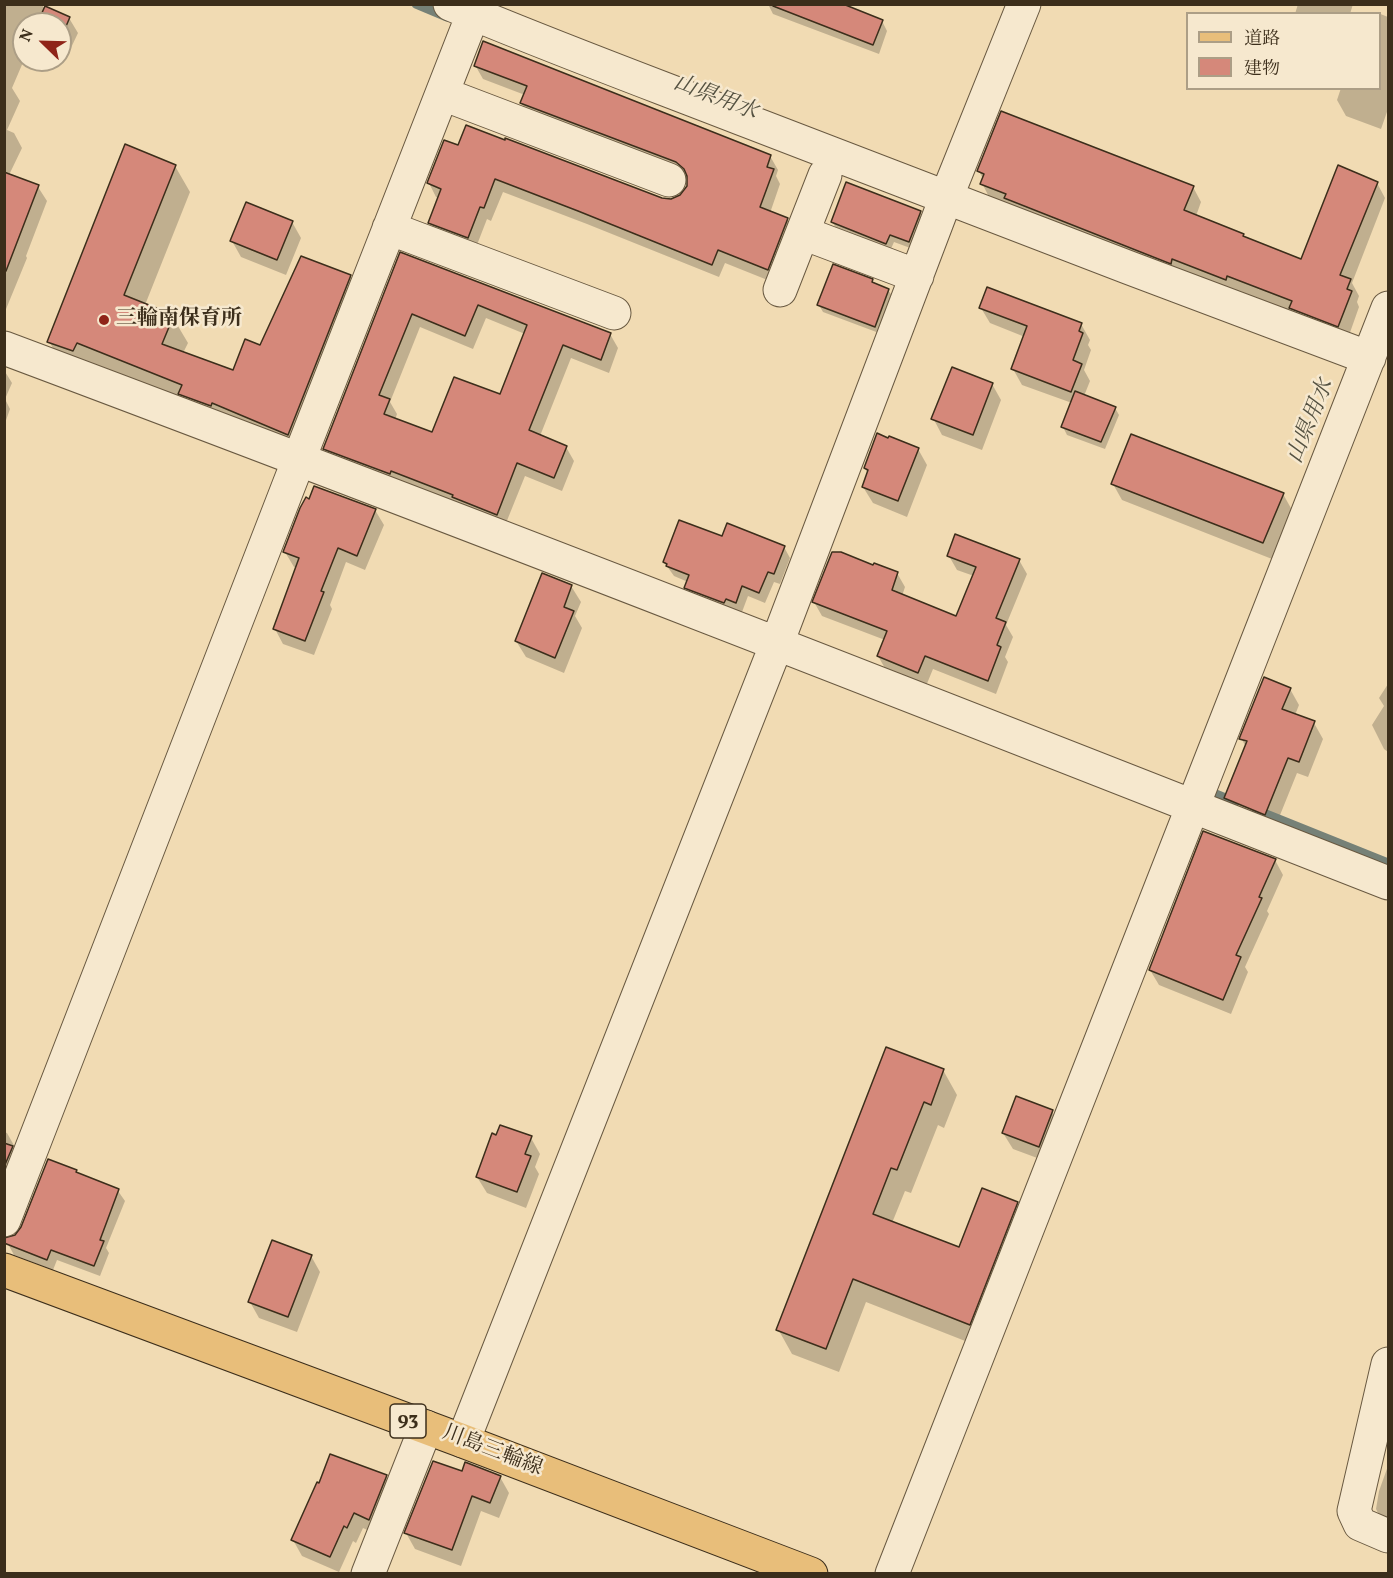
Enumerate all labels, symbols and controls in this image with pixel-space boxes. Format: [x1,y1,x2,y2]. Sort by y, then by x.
north arrow [12,12,72,72]
legend [1186,12,1381,90]
text: N [15,26,40,45]
text: 道路 [1244,27,1280,52]
text: 建物 [1244,57,1280,82]
water label: 山県用水 [669,71,761,127]
place label: 三輪南保育所 [116,307,242,333]
marker: 三輪南保育所 [97,313,111,327]
water label: 山県用水 [1283,376,1341,468]
road number: 93 [390,1404,426,1438]
street label: 川島三輪線 [438,1421,546,1483]

